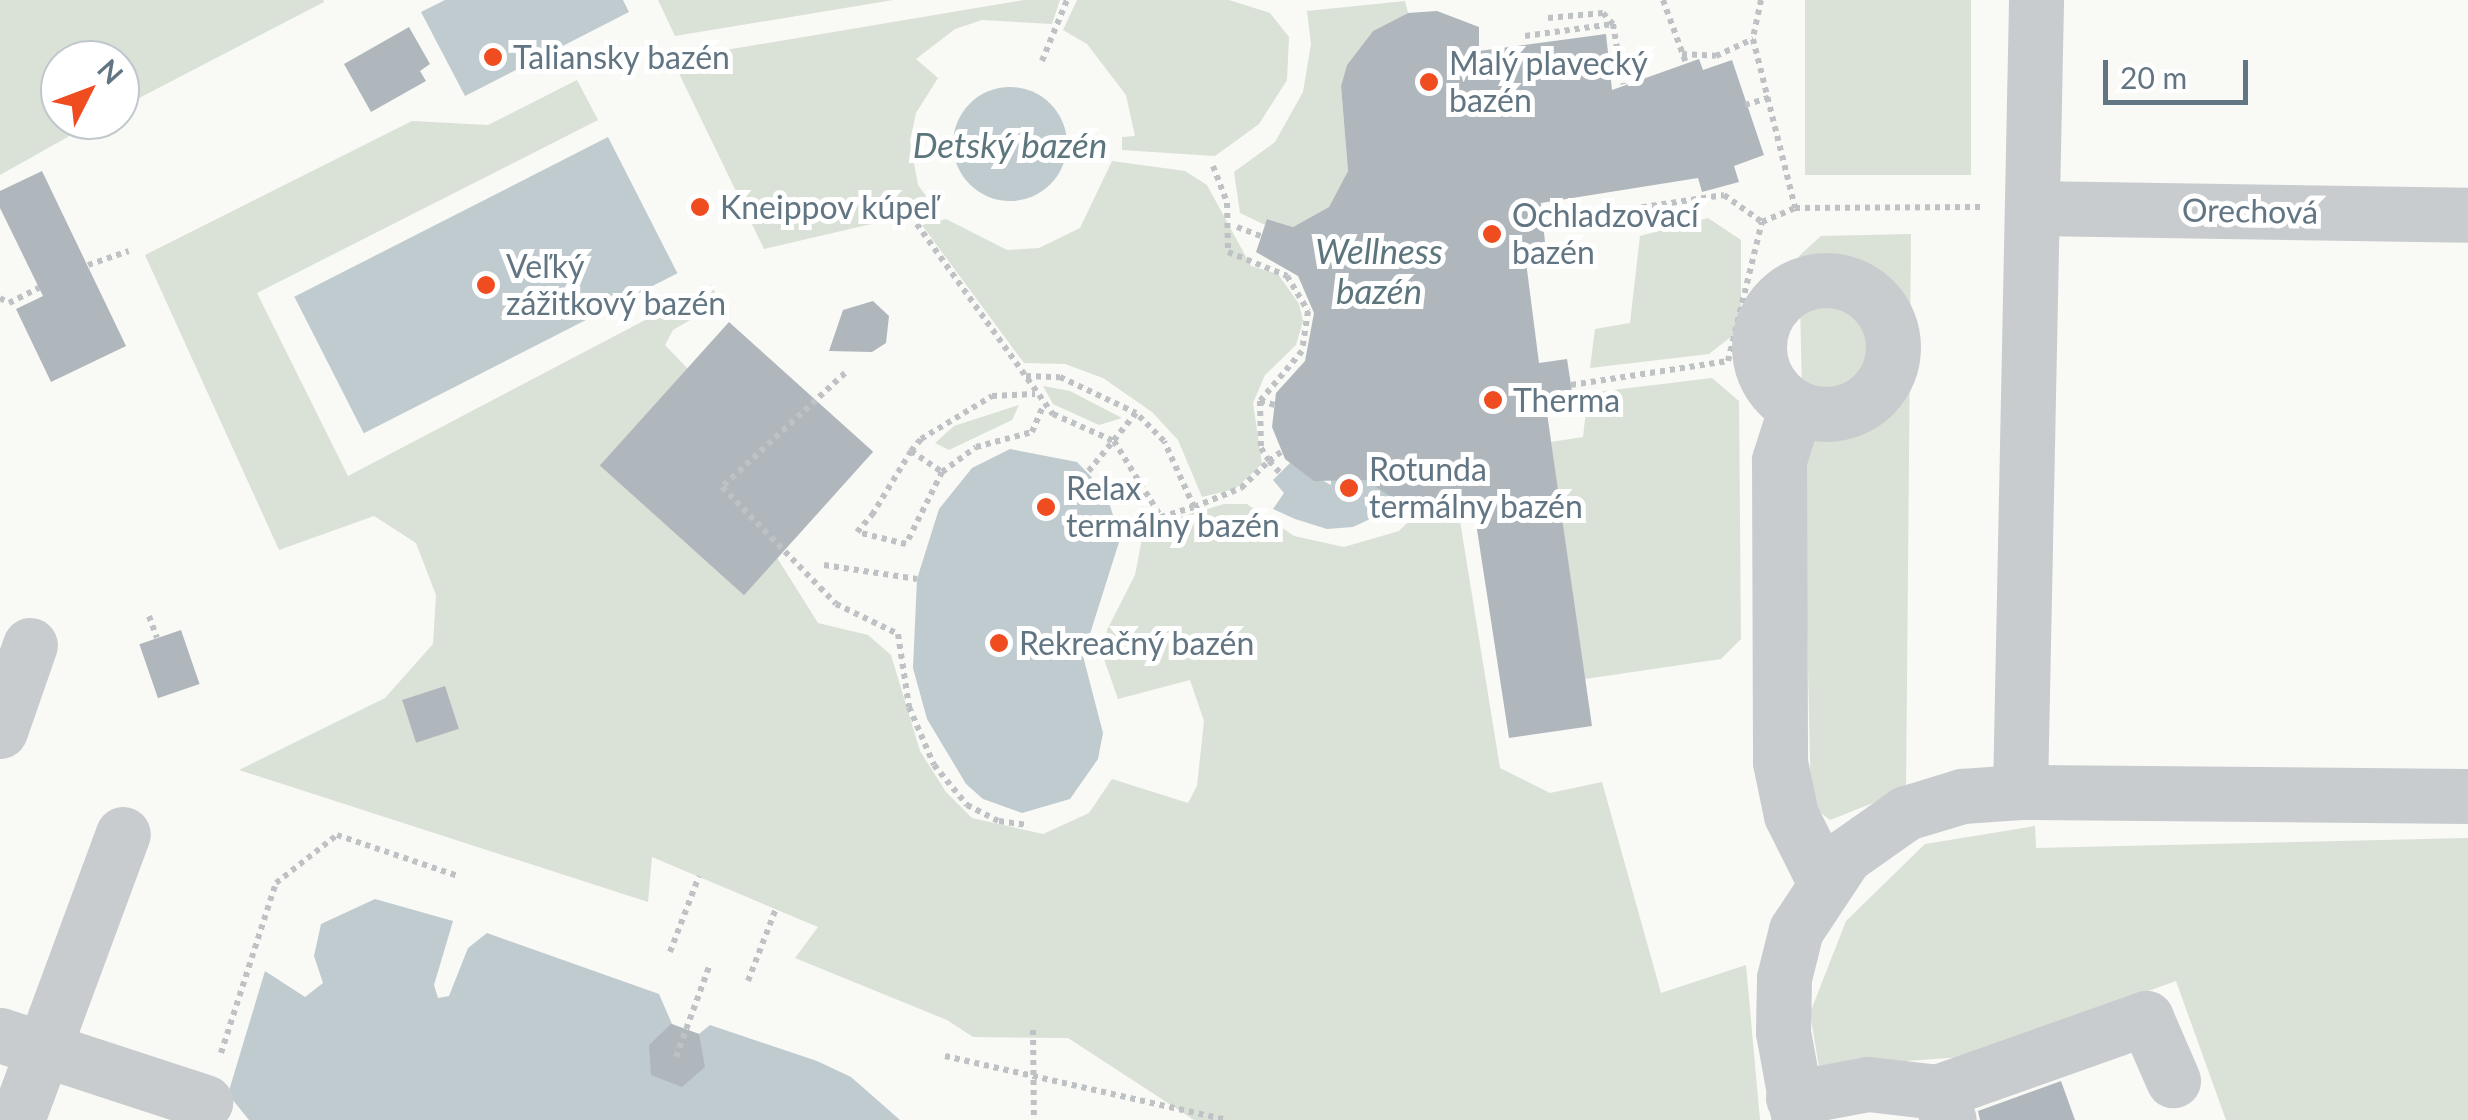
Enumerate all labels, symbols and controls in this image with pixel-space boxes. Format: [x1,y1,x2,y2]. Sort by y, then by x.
place label: Taliansky bazén [513,38,731,76]
north arrow [40,40,140,140]
scale bar [2108,40,2253,102]
place label: Malý plavecký bazén [1449,45,1648,120]
marker: Taliansky bazén [482,46,504,68]
text: N [91,52,131,91]
text: 20 m [2120,59,2187,95]
marker: Malý plavecký bazén [1418,71,1440,93]
water label: Detský bazén [912,123,1108,165]
place label: Kneippov kúpeľ [720,188,938,226]
street label: Orechová [2182,191,2318,231]
marker: Kneippov kúpeľ [689,196,711,218]
place label: Ochladzovací bazén [1512,197,1699,272]
marker: Ochladzovací bazén [1481,223,1503,245]
water label: Wellness bazén [1315,229,1443,311]
place label: Veľký zážitkový bazén [506,248,727,323]
marker: Veľký zážitkový bazén [475,274,497,296]
place label: Therma [1513,381,1620,419]
marker: Therma [1482,389,1504,411]
place label: Rotunda termálny bazén [1369,451,1584,526]
place label: Relax termálny bazén [1066,470,1281,545]
marker: Rotunda termálny bazén [1338,477,1360,499]
marker: Relax termálny bazén [1035,496,1057,518]
place label: Rekreačný bazén [1019,624,1255,662]
marker: Rekreačný bazén [988,632,1010,654]

